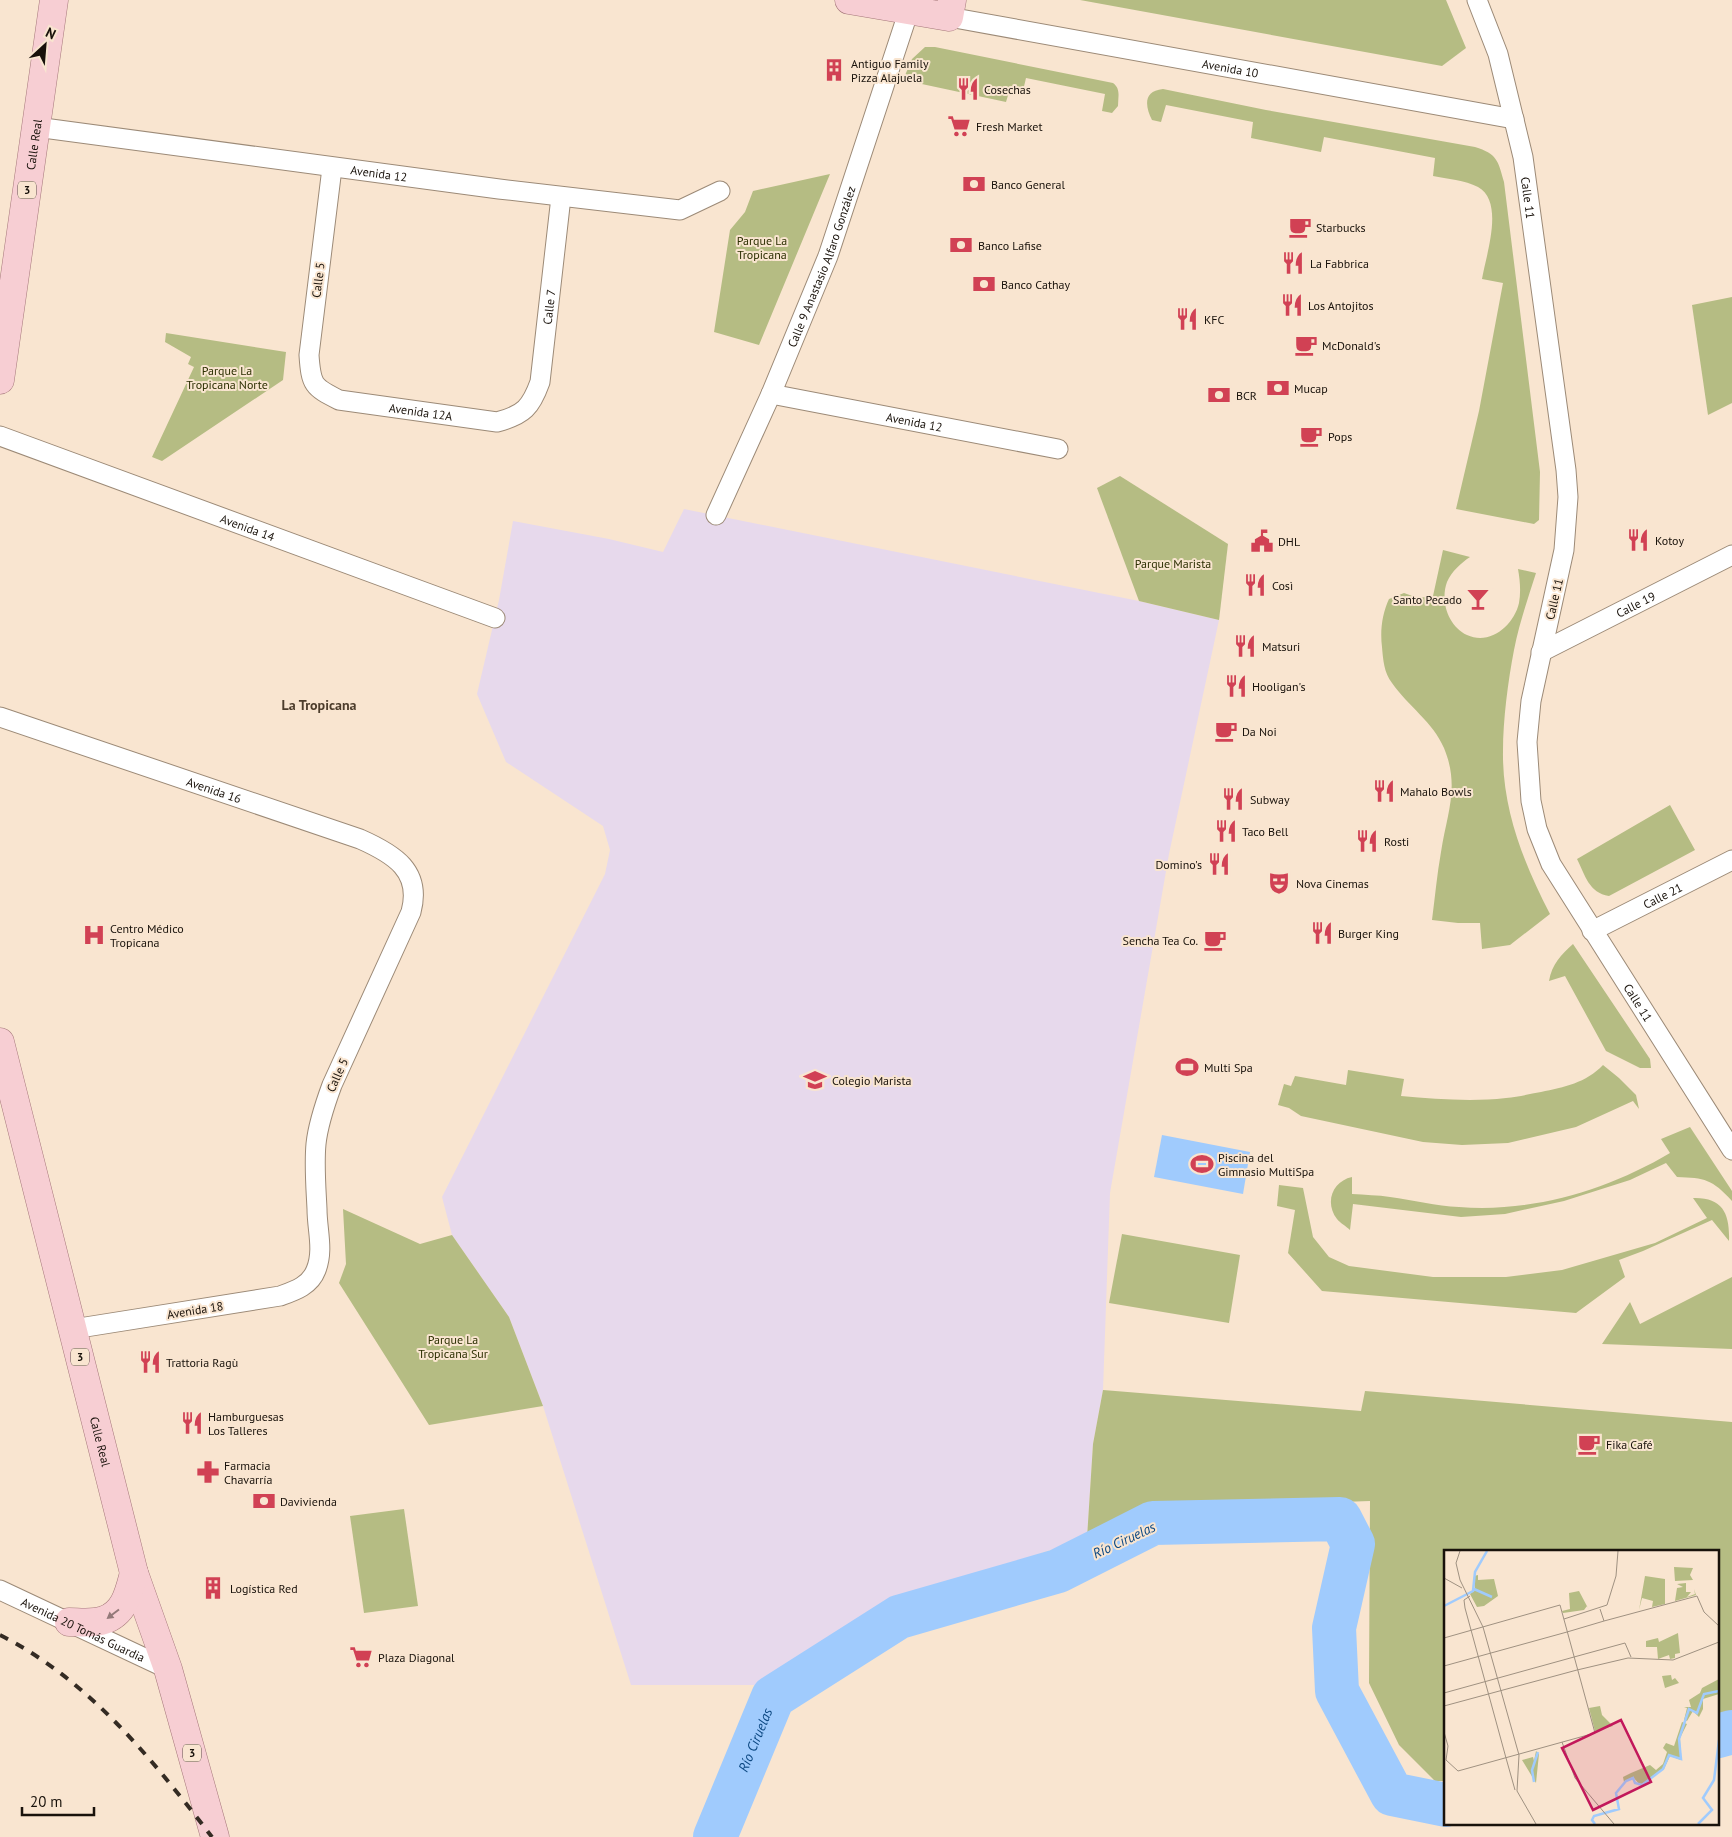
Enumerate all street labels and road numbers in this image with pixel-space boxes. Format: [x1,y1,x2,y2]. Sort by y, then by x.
street label: Avenida 10 [1201,55,1260,80]
street label: Calle Real [22,118,45,171]
street label: Avenida 12 [350,162,408,184]
street label: Calle 11 [1518,176,1539,220]
road number: 3 [18,182,36,198]
street label: Calle 9 Anastasio Alfaro González [784,184,858,349]
street label: Calle 5 [308,261,328,299]
street label: Calle 7 [539,288,558,325]
street label: Avenida 12A [388,400,454,423]
street label: Avenida 12 [885,409,944,434]
street label: Avenida 14 [218,510,278,544]
street label: Calle 11 [1542,577,1566,621]
street label: Calle 19 [1613,588,1658,620]
street label: Avenida 16 [185,773,243,806]
street label: Calle 21 [1640,879,1685,911]
street label: Calle 11 [1621,981,1656,1024]
street label: Calle 5 [323,1056,351,1094]
street label: Avenida 18 [166,1298,224,1322]
road number: 3 [71,1348,89,1365]
street label: Calle Real [87,1415,114,1469]
street label: Avenida 20 Tomás Guardia [19,1594,147,1665]
road number: 3 [183,1745,201,1762]

